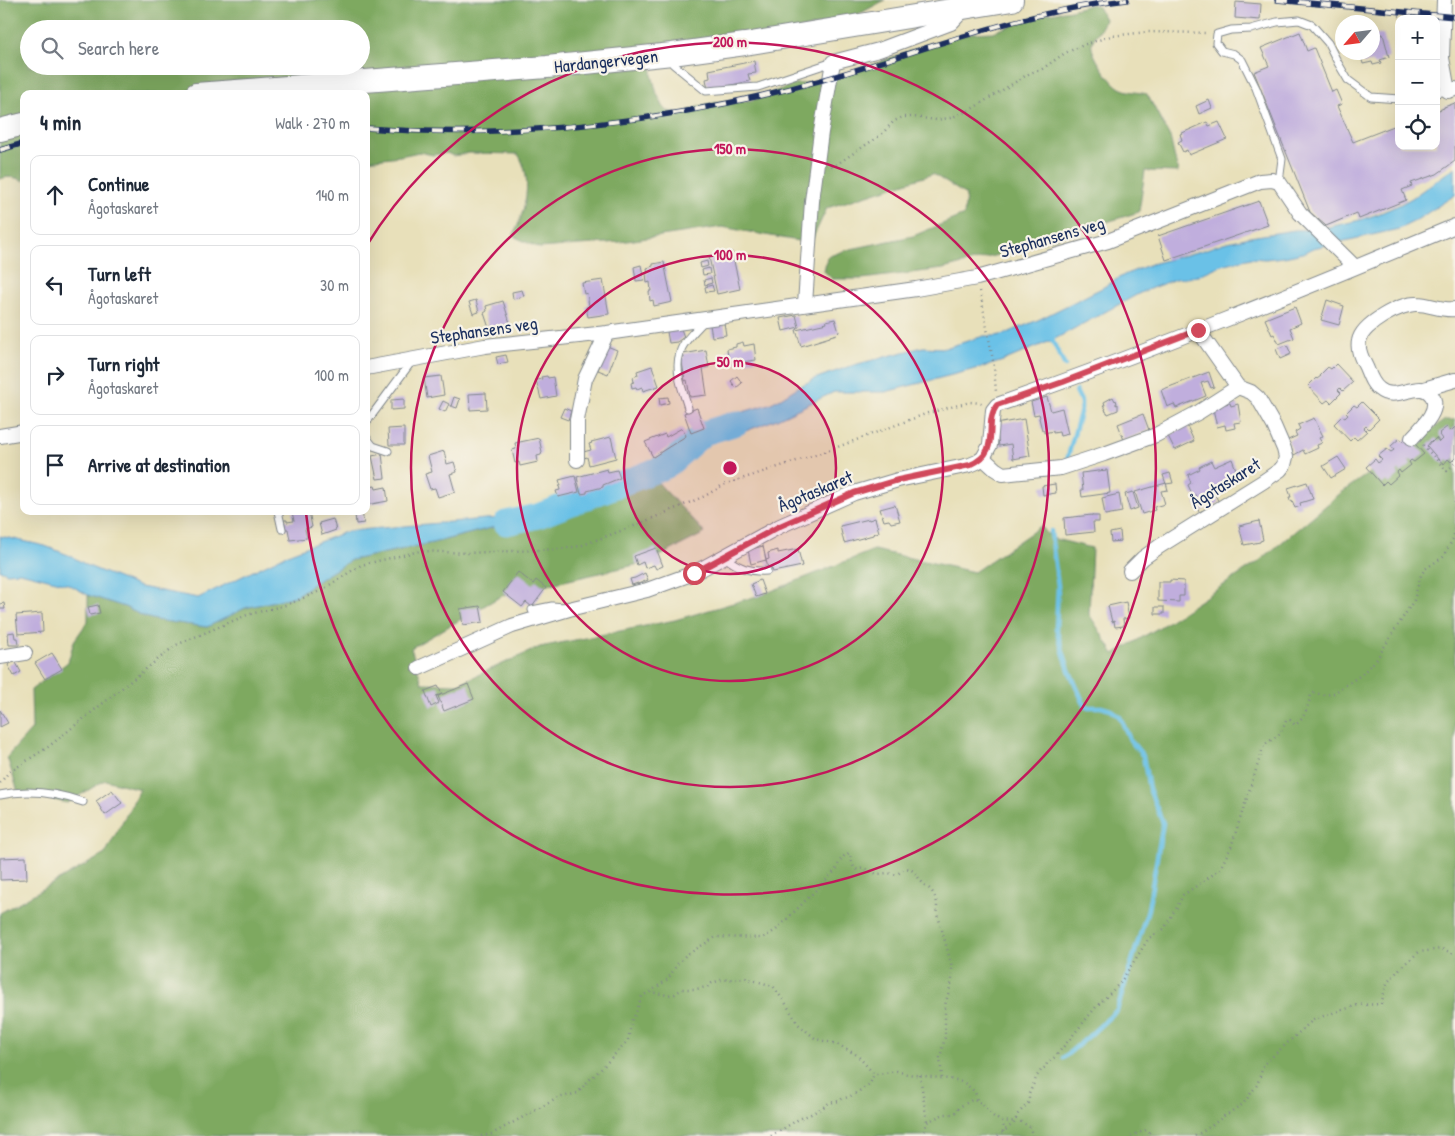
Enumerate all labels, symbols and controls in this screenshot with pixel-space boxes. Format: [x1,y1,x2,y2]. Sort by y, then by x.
north arrow [1335,15,1380,60]
map controls [1395,15,1440,150]
button: + [1395,15,1440,60]
search box [20,20,370,75]
text: 200 m [713,31,747,52]
icon: search [38,34,66,62]
text: Search here [78,35,159,61]
street label: Hardangervegen [553,43,659,79]
button: − [1395,60,1440,105]
button: locate [1395,105,1440,150]
text: 4 min [40,108,81,137]
text: Walk · 270 m [275,112,350,134]
text: 150 m [714,138,746,159]
text: Continue [88,171,149,197]
icon: ahead [41,181,69,209]
text: 140 m [315,184,349,206]
text: Ågotaskaret [88,197,158,219]
street label: Stephansens veg [997,210,1107,264]
text: 100 m [714,244,746,265]
text: Turn left [88,261,151,287]
icon: left [41,271,69,299]
text: 30 m [320,274,349,296]
text: Ågotaskaret [88,287,158,309]
street label: Stephansens veg [429,310,539,350]
route end [1187,319,1210,342]
text: Turn right [88,351,159,377]
text: 50 m [717,351,743,372]
icon: right [41,361,69,389]
text: 100 m [314,364,349,386]
text: Ågotaskaret [88,377,158,399]
icon: arrive [41,451,69,479]
street label: Ågotaskaret [1185,451,1266,515]
text: Arrive at destination [88,452,230,478]
centre of rings [721,459,739,477]
street label: Ågotaskaret [774,464,857,518]
route start [683,562,706,585]

